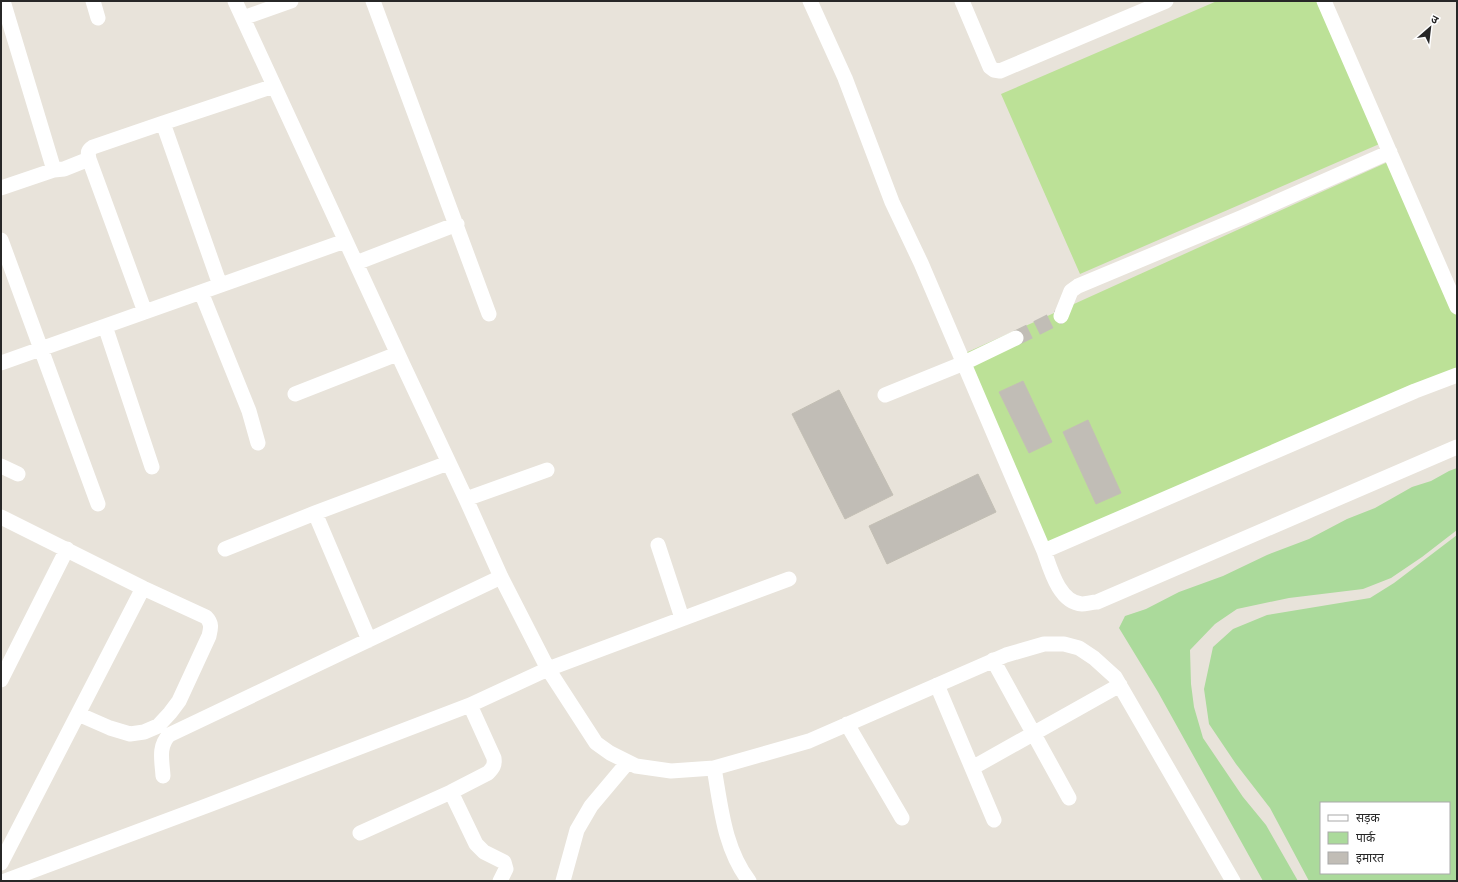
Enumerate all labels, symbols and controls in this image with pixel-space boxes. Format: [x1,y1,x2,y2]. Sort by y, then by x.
north arrow [1410,8,1450,48]
text: उ [1429,11,1441,27]
legend [1320,802,1450,874]
text: सड़क [1356,810,1381,825]
text: पार्क [1356,830,1376,845]
text: इमारत [1356,850,1385,865]

